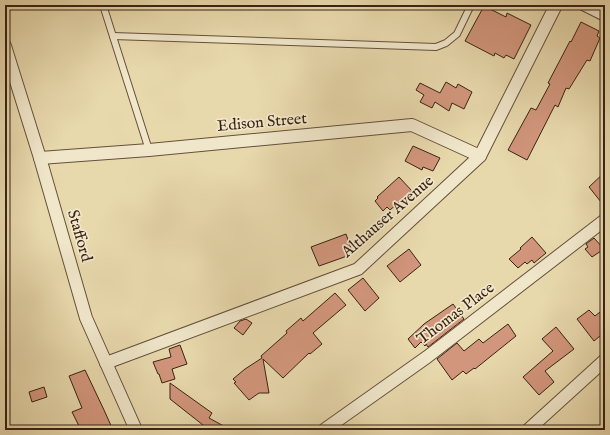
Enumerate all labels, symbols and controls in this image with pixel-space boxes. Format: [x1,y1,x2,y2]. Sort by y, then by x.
street label: Edison Street [216,109,308,137]
street label: Althauser Avenue [337,172,438,263]
street label: Stafford [62,208,96,265]
street label: Thomas Place [413,278,499,350]

